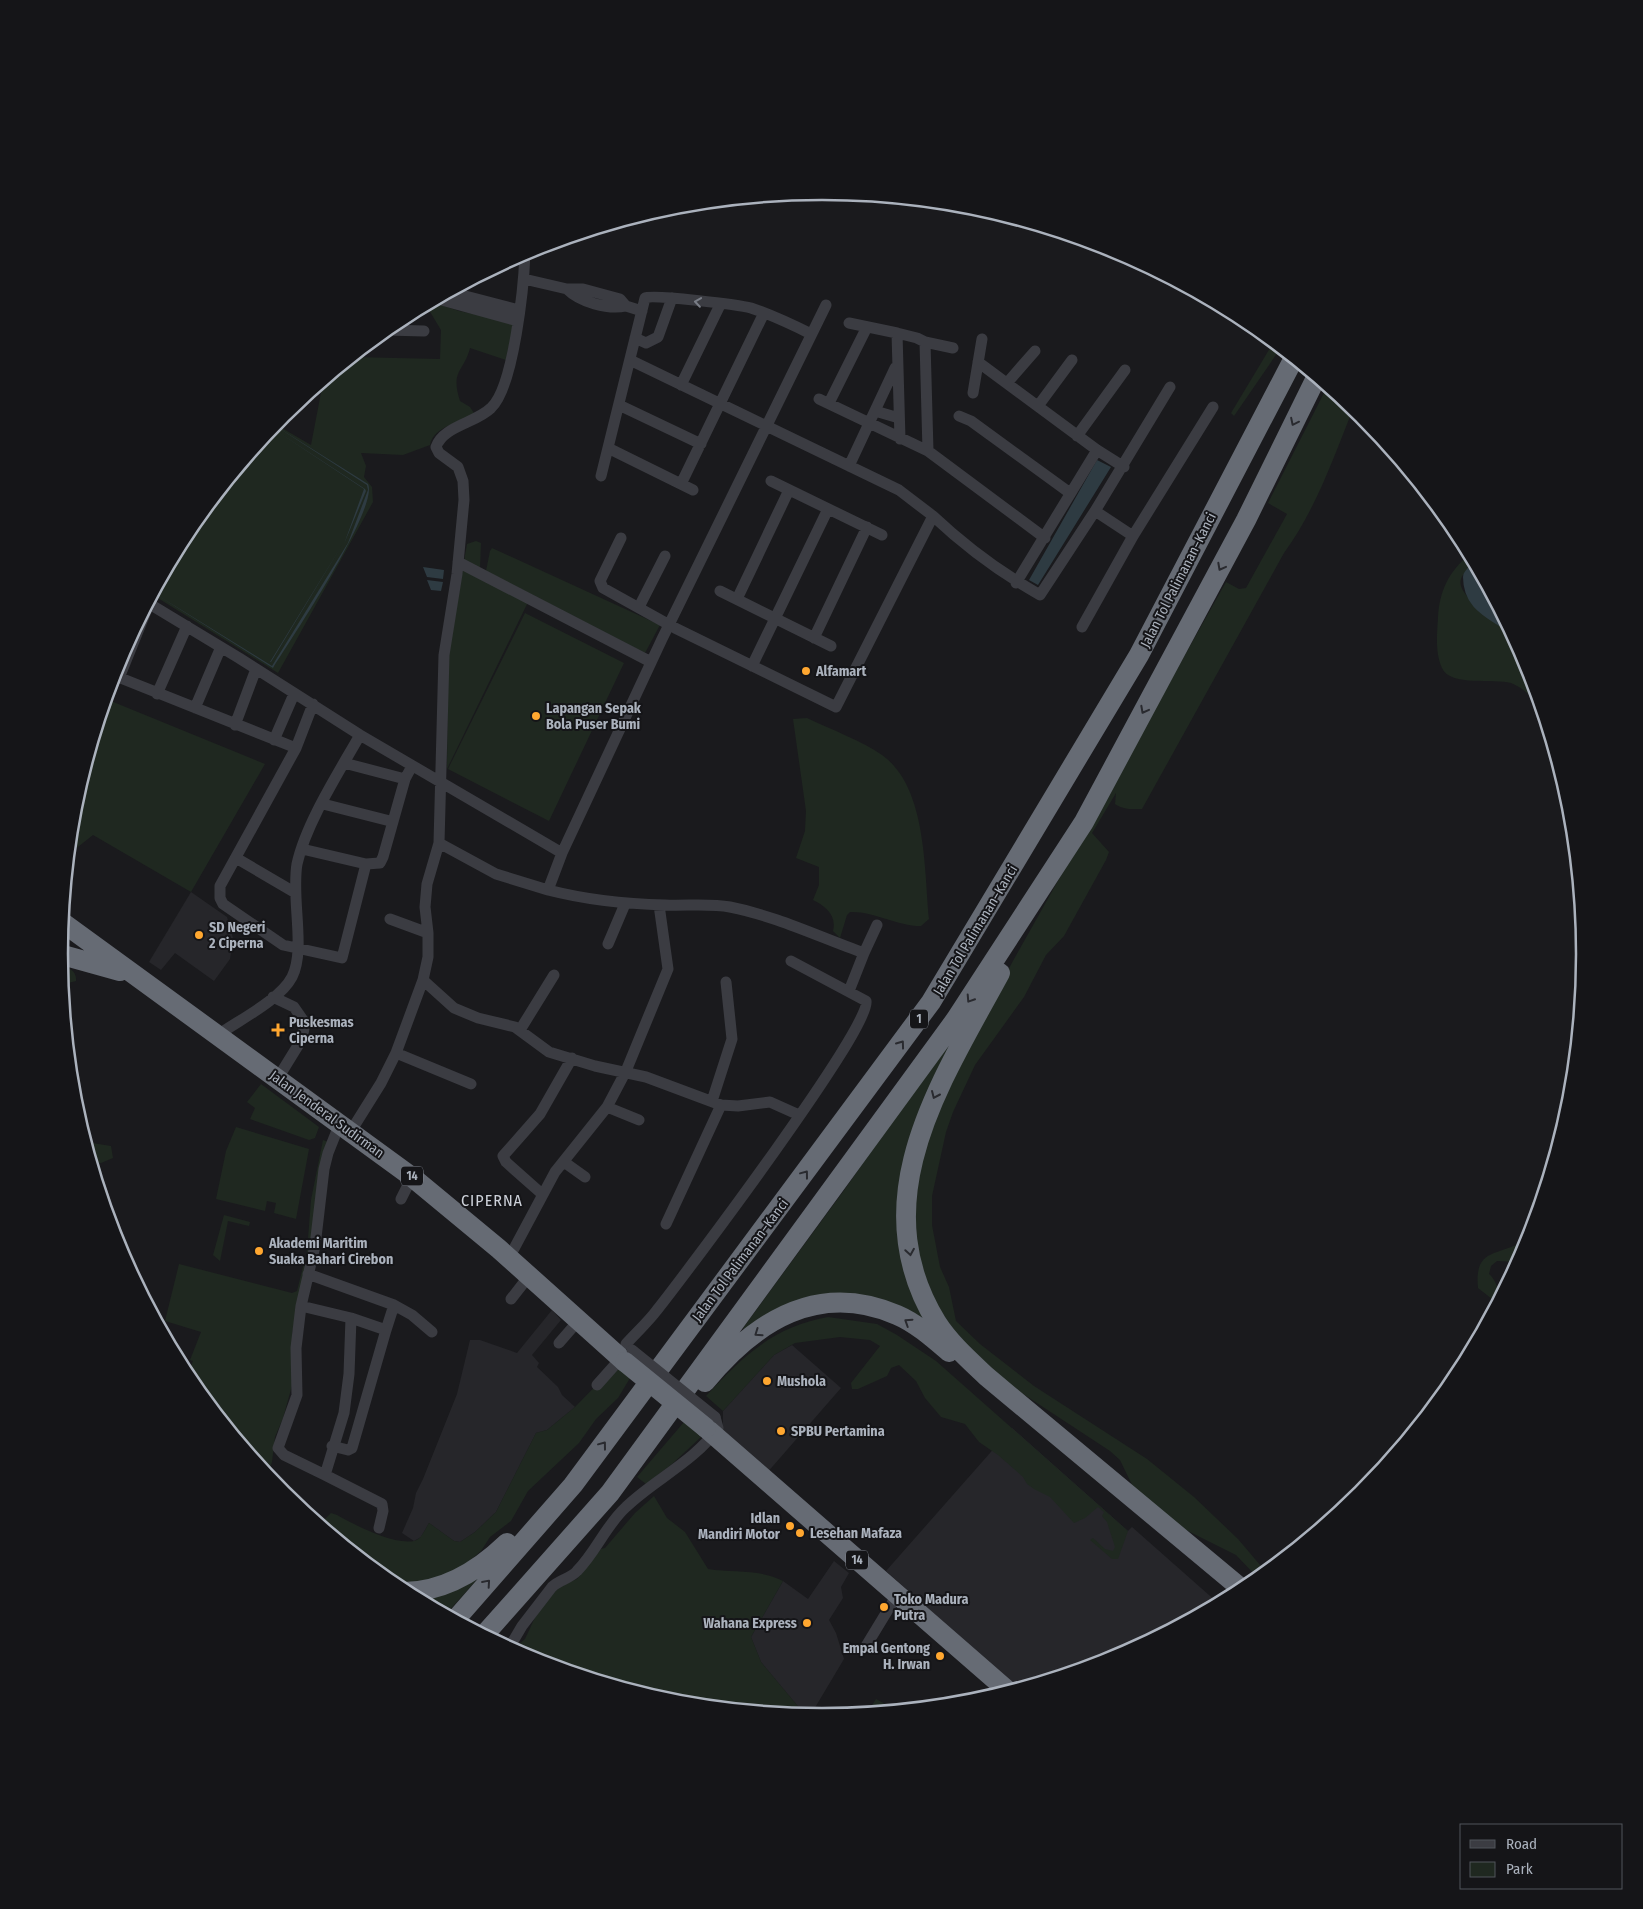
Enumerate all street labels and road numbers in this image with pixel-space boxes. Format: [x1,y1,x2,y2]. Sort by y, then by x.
street label: Jalan Tol Palimanan–Kanci [1137,510,1220,651]
street label: Jalan Tol Palimanan–Kanci [930,862,1021,999]
road number: 1 [910,1010,928,1028]
street label: Jalan Jenderal Sudirman [266,1067,387,1162]
road number: 14 [401,1166,423,1186]
street label: Jalan Tol Palimanan–Kanci [689,1196,792,1325]
road number: 14 [846,1550,868,1570]

